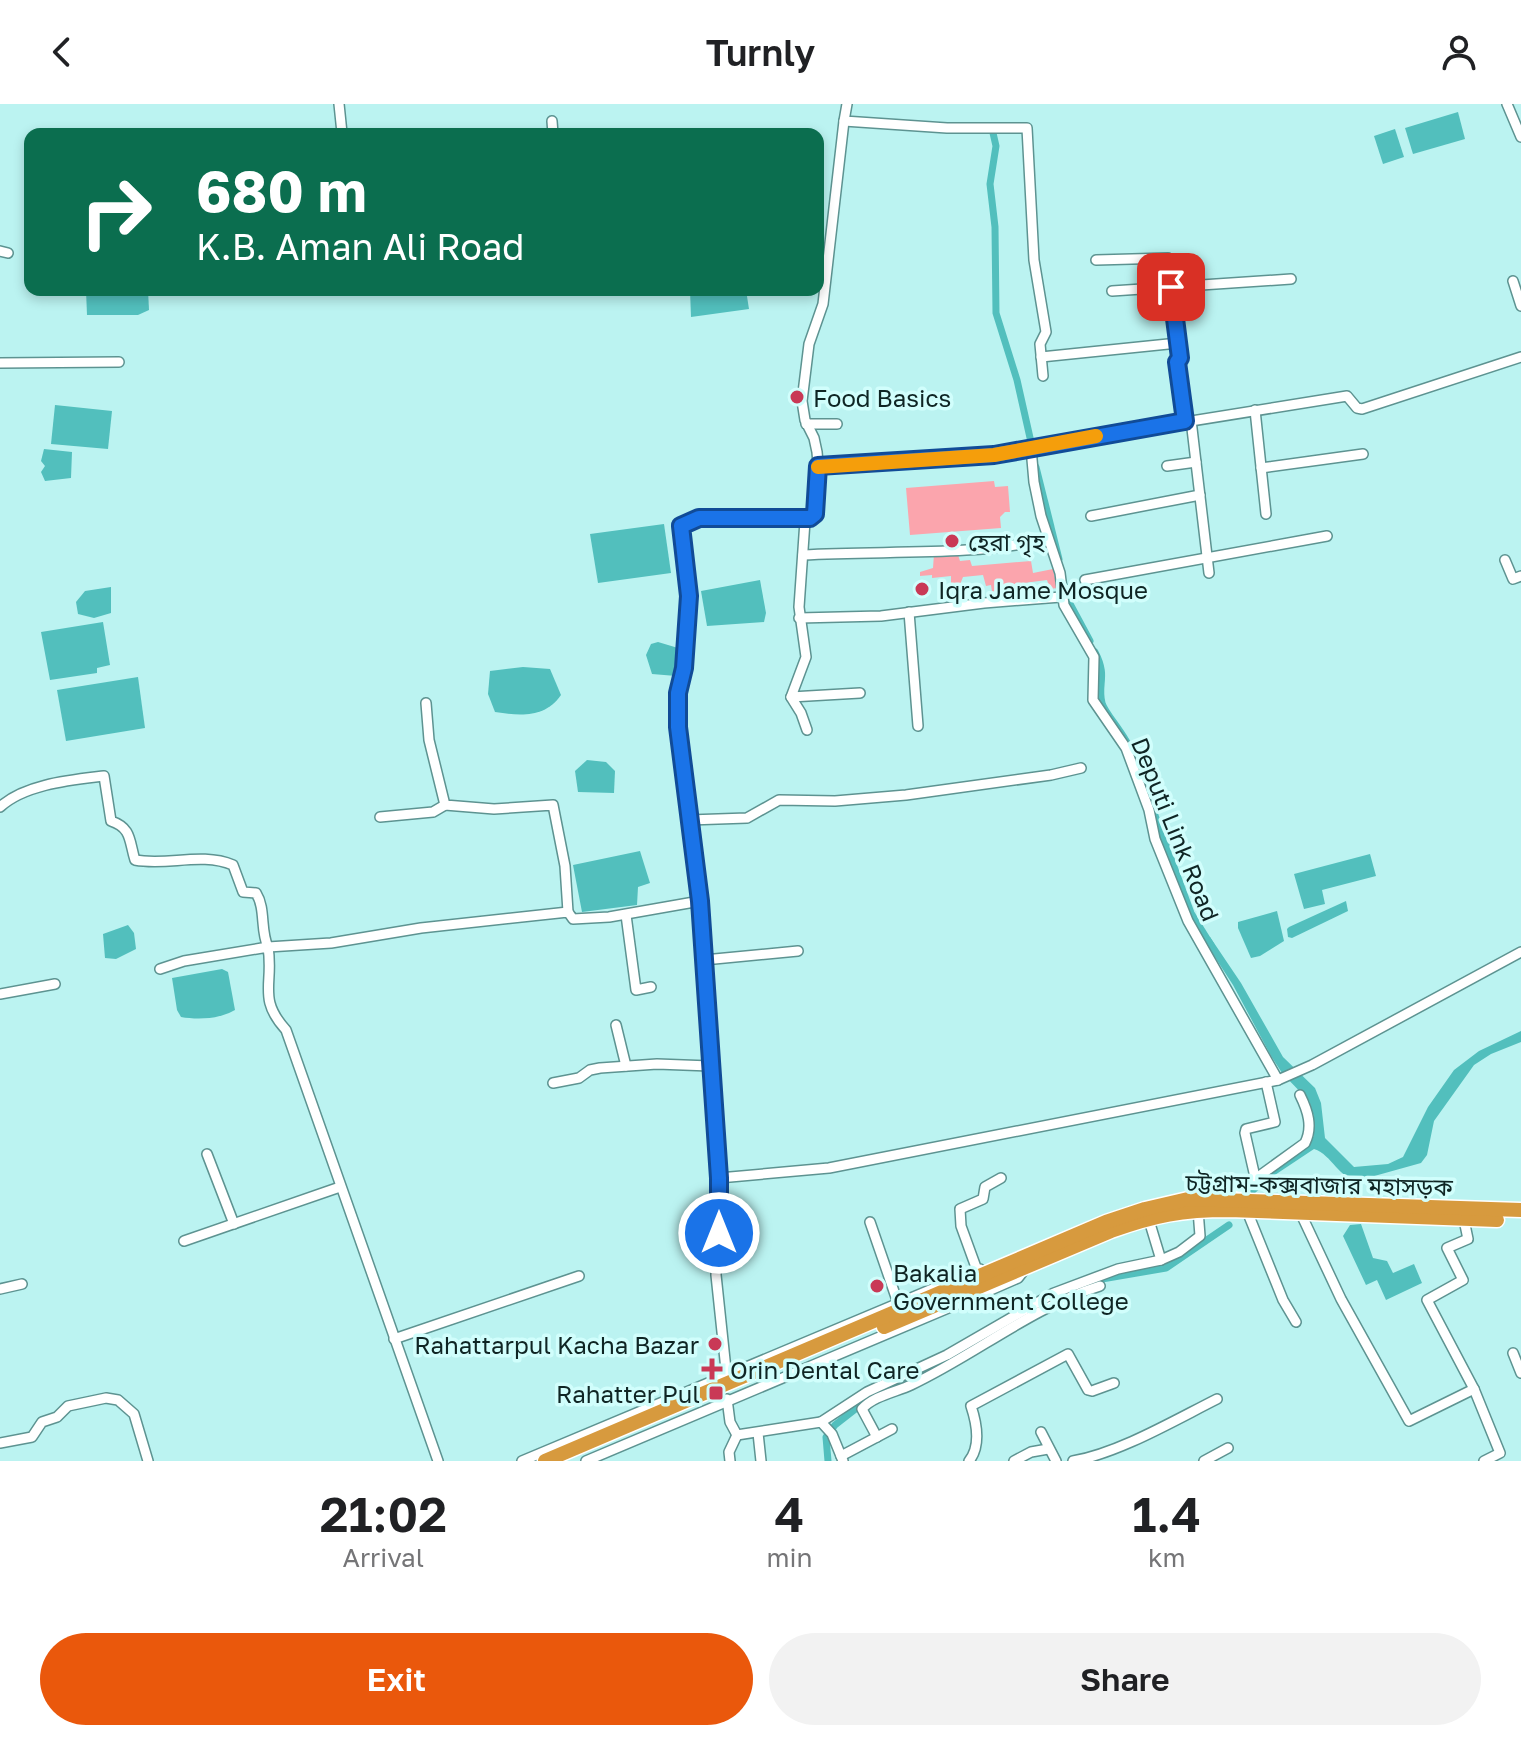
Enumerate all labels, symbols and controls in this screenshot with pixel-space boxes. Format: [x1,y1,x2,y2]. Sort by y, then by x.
icon: back [40,30,84,74]
icon: person [1437,30,1481,74]
text: Turnly [706,31,815,74]
text: 680 m [196,157,367,224]
icon: right [64,160,168,264]
text: K.B. Aman Ali Road [196,225,524,268]
pin [1137,253,1205,321]
icon: arrive [1149,265,1193,309]
place label: Food Basics [813,383,951,412]
marker: Food Basics [788,388,806,406]
place label: হেরা গৃহ [968,527,1046,558]
marker: হেরা গৃহ [943,532,961,550]
place label: Iqra Jame Mosque [938,575,1148,604]
marker: Iqra Jame Mosque [913,580,931,598]
street label: Deputi Link Road [1126,733,1226,925]
street label: চট্টগ্রাম-কক্সবাজার মহাসড়ক [1184,1167,1454,1201]
position arrow [677,1191,761,1275]
place label: Bakalia Government College [893,1258,1129,1315]
marker: Bakalia Government College [868,1277,886,1295]
place label: Rahattarpul Kacha Bazar [414,1330,699,1359]
marker: Rahattarpul Kacha Bazar [706,1335,724,1353]
place label: Orin Dental Care [730,1355,919,1384]
marker: Orin Dental Care [701,1358,723,1380]
place label: Rahatter Pul [556,1379,700,1408]
marker: Rahatter Pul [707,1384,725,1402]
text: 21:02 [320,1485,447,1543]
text: 4 [774,1485,805,1543]
text: 1.4 [1132,1485,1201,1543]
text: Arrival [343,1542,424,1573]
text: min [767,1542,813,1573]
text: km [1148,1542,1186,1573]
button: Exit [40,1633,753,1725]
button: Share [769,1633,1481,1725]

